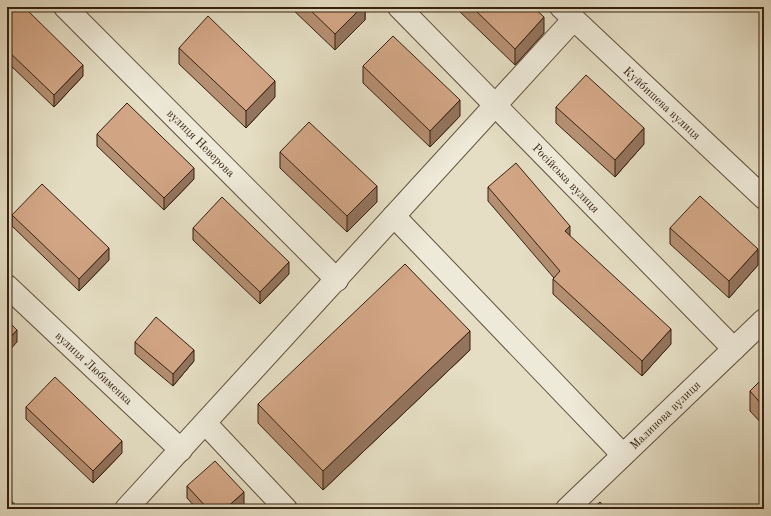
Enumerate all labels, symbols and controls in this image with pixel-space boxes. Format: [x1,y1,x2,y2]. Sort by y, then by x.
street label: Куйбишева вулиця [620,65,702,142]
street label: вулиця Неверова [164,108,236,180]
street label: Російська вулиця [529,141,602,215]
street label: вулиця Любименка [52,330,134,408]
street label: Малинова вулиця [628,379,703,452]

